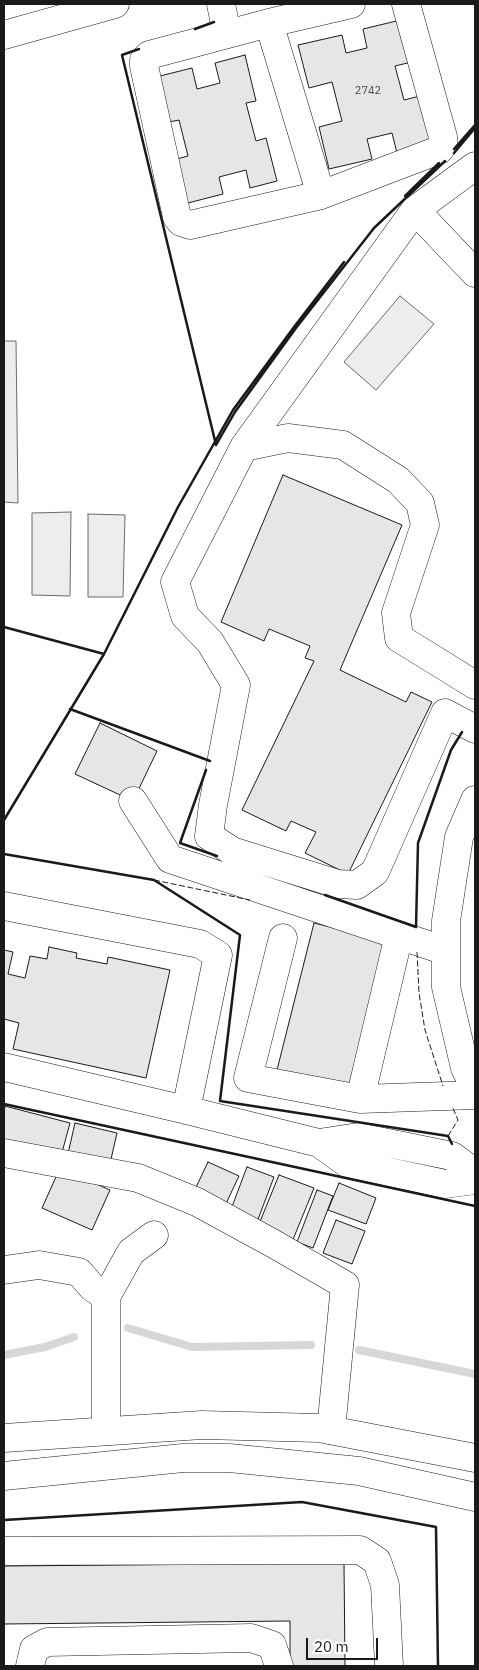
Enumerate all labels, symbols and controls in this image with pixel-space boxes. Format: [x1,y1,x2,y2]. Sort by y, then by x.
house number: 2742 [355,84,381,98]
scale bar [309,1628,382,1660]
text: 20 m [314,1637,349,1656]

